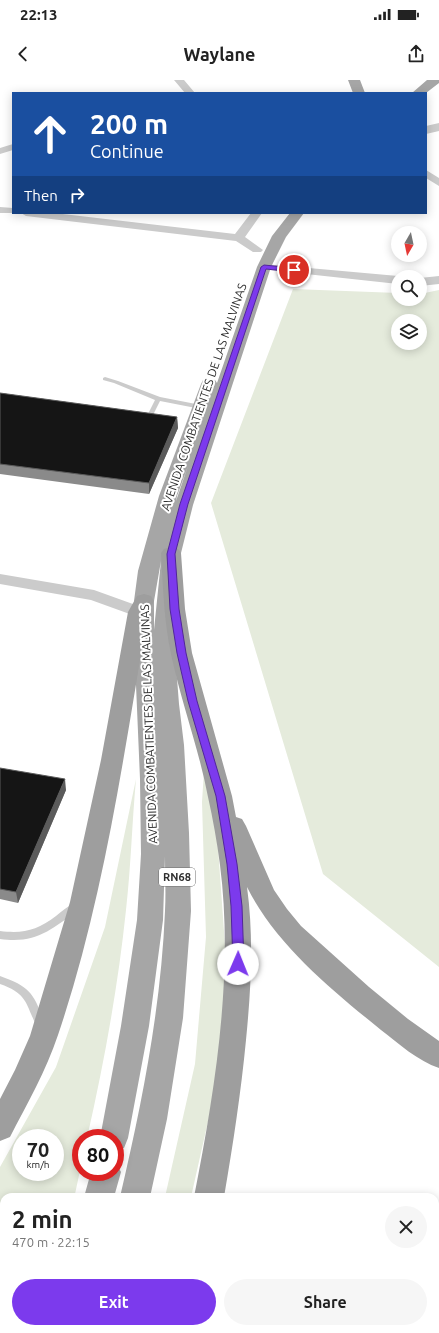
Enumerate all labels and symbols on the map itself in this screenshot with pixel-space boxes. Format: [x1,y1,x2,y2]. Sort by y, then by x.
north arrow [391,226,427,262]
pin [277,253,311,287]
street label: AVENIDA COMBATIENTES DE LAS MALVINAS [158,281,249,512]
street label: AVENIDA COMBATIENTES DE LAS MALVINAS [138,604,159,844]
road number: RN68 [159,868,195,886]
position arrow [217,943,259,985]
speed limit sign: 80 [72,1129,124,1181]

